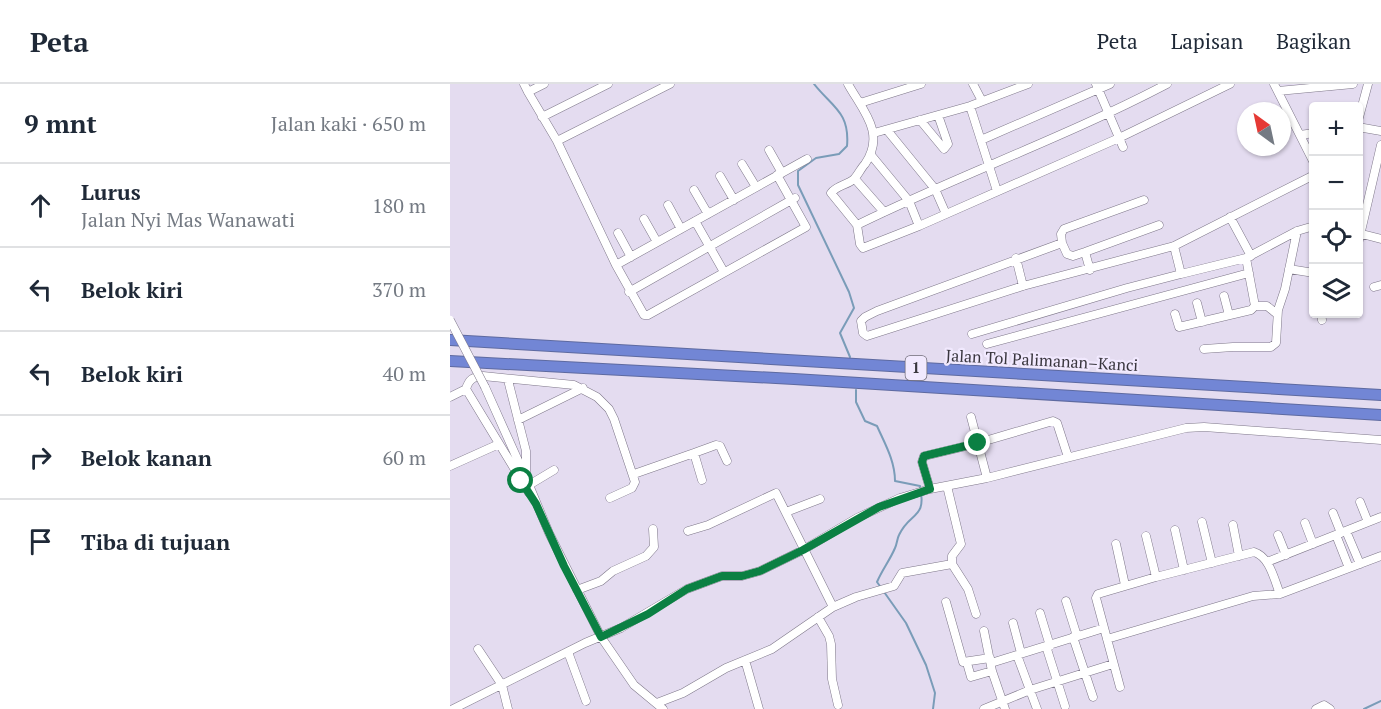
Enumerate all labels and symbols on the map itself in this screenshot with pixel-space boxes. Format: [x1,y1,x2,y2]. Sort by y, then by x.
north arrow [1237,102,1291,156]
street label: Jalan Tol Palimanan–Kanci [945,344,1139,376]
road number: 1 [906,356,926,380]
route end [964,429,990,455]
route start [507,467,533,493]

